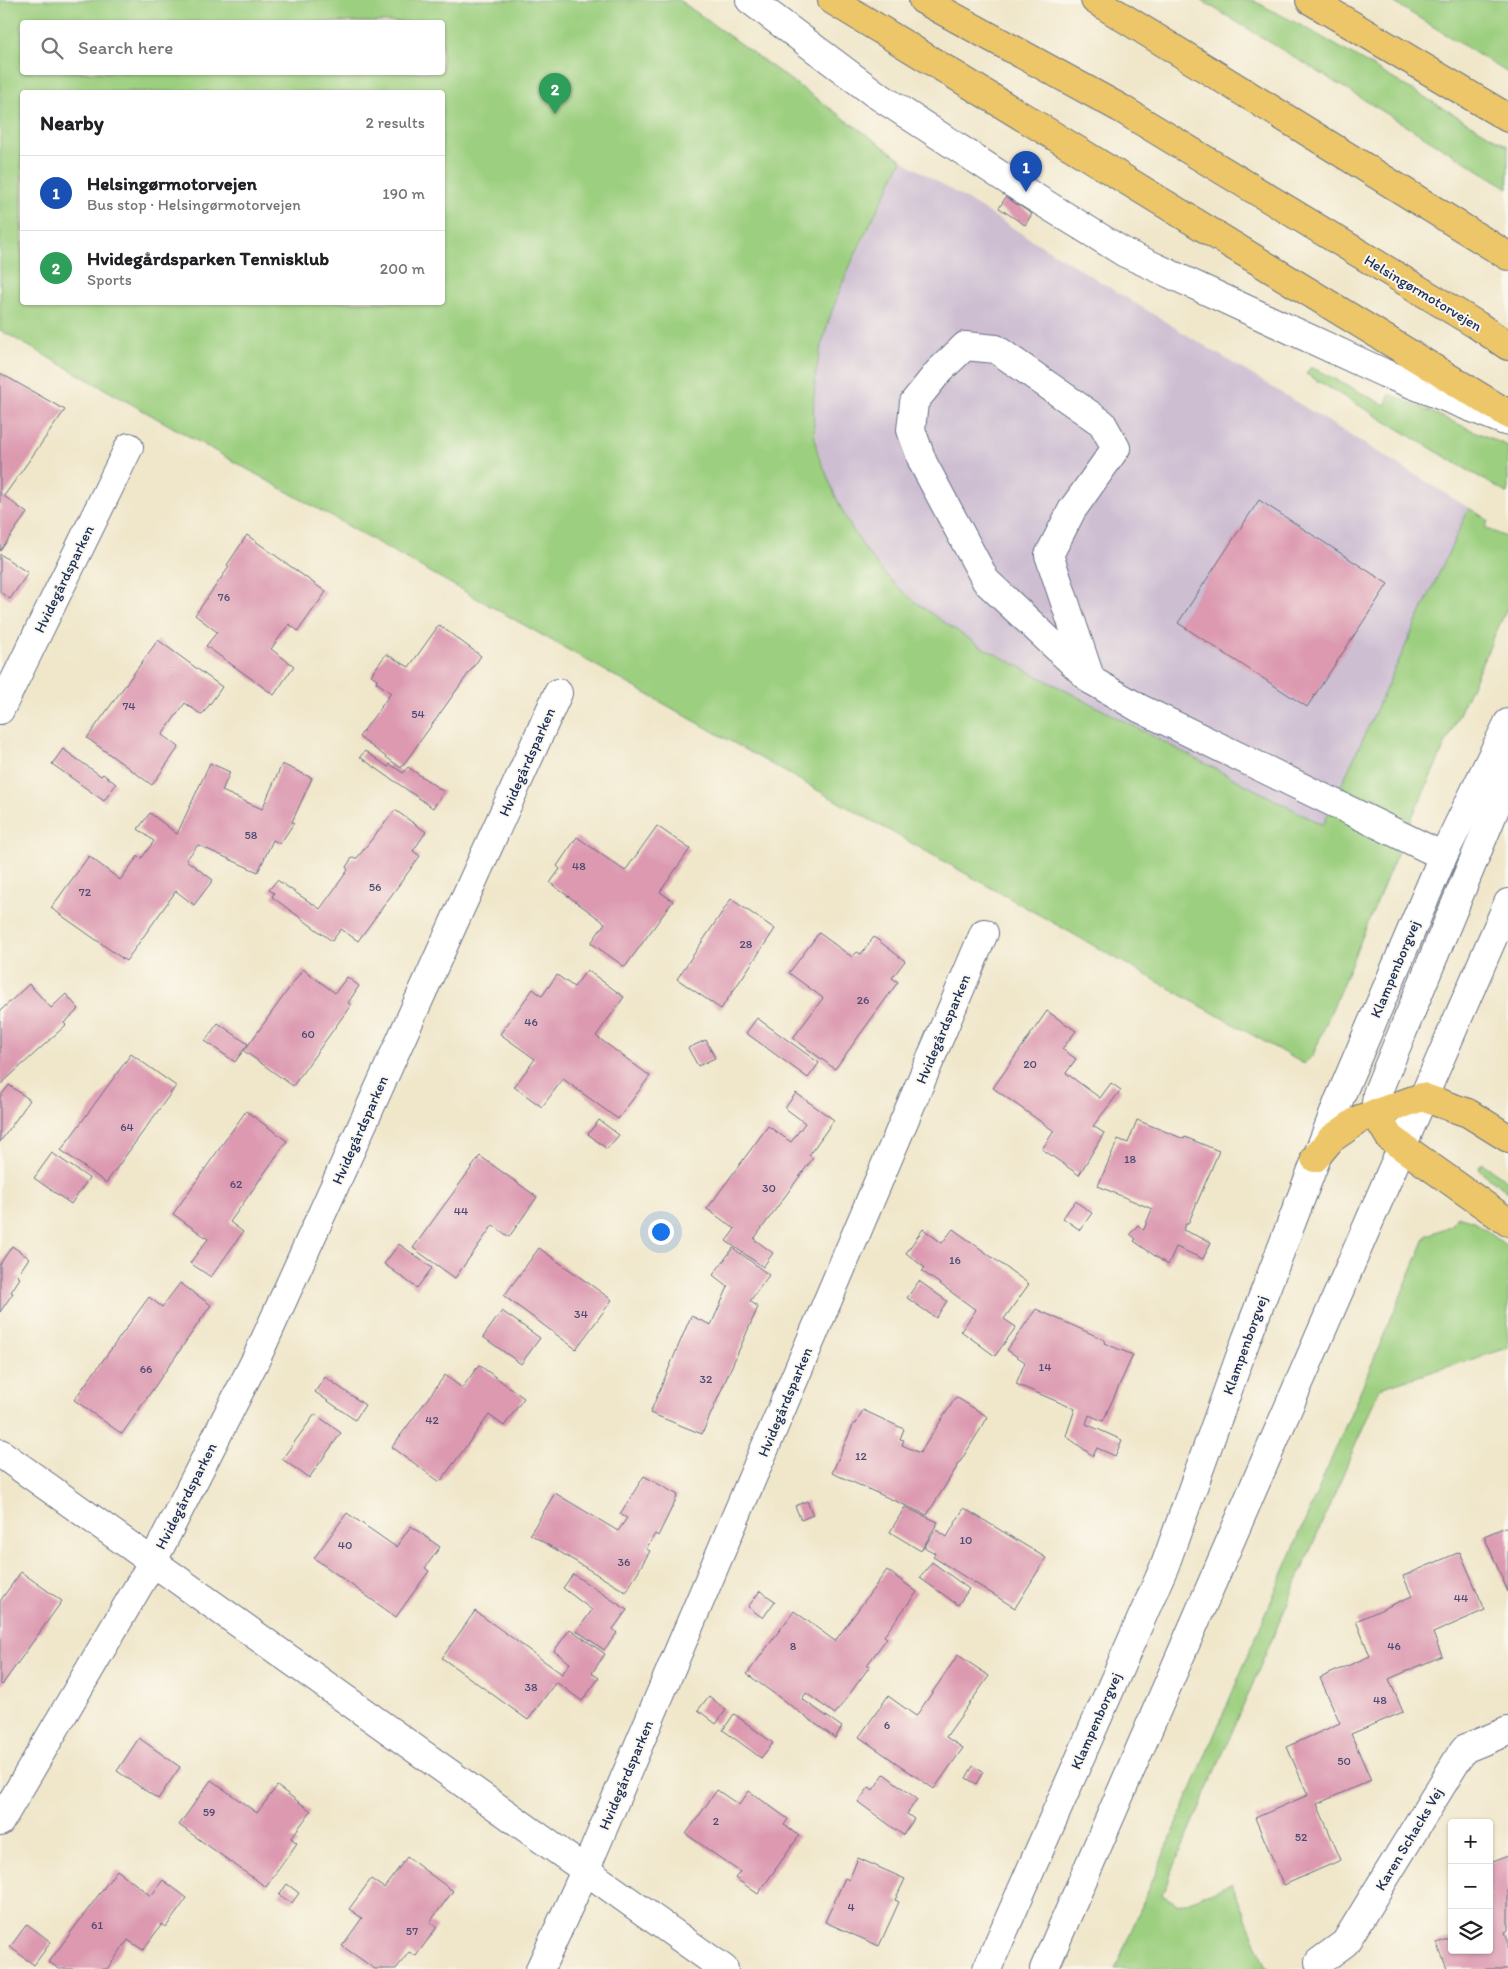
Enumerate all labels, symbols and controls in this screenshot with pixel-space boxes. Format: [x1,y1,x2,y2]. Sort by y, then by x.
search box [20,20,445,75]
icon: search [38,34,66,62]
text: Search here [78,36,173,59]
pin: 2 [539,73,571,114]
text: Nearby [40,110,104,135]
text: 2 results [365,113,425,132]
pin: 1 [1010,151,1042,192]
text: Helsingørmotorvejen [87,172,257,195]
text: 1 [52,184,60,203]
text: 190 m [382,184,425,203]
text: Bus stop · Helsingørmotorvejen [87,195,301,214]
text: Hvidegårdsparken Tennisklub [87,247,329,270]
street label: Helsingørmotorvejen [1361,251,1485,335]
text: 2 [52,259,60,278]
text: 200 m [380,259,425,278]
text: Sports [87,270,132,289]
street label: Hvidegårdsparken [30,522,98,636]
house number: 76 [218,590,230,604]
house number: 74 [122,699,136,713]
street label: Hvidegårdsparken [495,704,559,819]
house number: 54 [411,707,425,721]
house number: 58 [245,828,258,842]
house number: 48 [572,859,586,873]
house number: 56 [369,880,381,894]
house number: 72 [79,885,92,899]
street label: Klampenborgvej [1366,918,1424,1020]
house number: 28 [740,937,753,951]
street label: Hvidegårdsparken [912,971,974,1087]
house number: 26 [857,993,869,1007]
house number: 46 [524,1015,538,1029]
house number: 60 [301,1027,315,1041]
house number: 20 [1023,1057,1037,1071]
street label: Hvidegårdsparken [328,1072,392,1187]
house number: 64 [120,1120,134,1134]
house number: 18 [1124,1152,1136,1166]
house number: 62 [230,1177,243,1191]
house number: 30 [762,1181,776,1195]
house number: 44 [454,1204,468,1218]
your location [648,1219,674,1245]
house number: 16 [949,1253,961,1267]
street label: Klampenborgvej [1219,1293,1271,1397]
house number: 34 [574,1307,588,1321]
street label: Hvidegårdsparken [754,1344,816,1460]
house number: 14 [1039,1360,1051,1374]
house number: 66 [140,1362,152,1376]
house number: 32 [700,1372,713,1386]
house number: 42 [425,1413,439,1427]
street label: Hvidegårdsparken [151,1439,221,1552]
house number: 12 [855,1449,868,1463]
house number: 10 [960,1533,972,1547]
house number: 40 [338,1538,352,1552]
house number: 36 [618,1555,630,1569]
house number: 44 [1454,1591,1468,1605]
house number: 8 [790,1639,797,1653]
house number: 46 [1387,1639,1401,1653]
street label: Klampenborgvej [1067,1670,1125,1772]
house number: 38 [524,1680,538,1694]
house number: 48 [1373,1693,1387,1707]
street label: Hvidegårdsparken [595,1717,657,1833]
house number: 6 [884,1718,890,1732]
house number: 50 [1337,1754,1351,1768]
street label: Karen Schacks Vej [1371,1784,1447,1894]
house number: 59 [203,1805,215,1819]
house number: 2 [713,1814,720,1828]
map controls [1448,1819,1493,1954]
button: + [1448,1819,1493,1864]
house number: 52 [1295,1830,1308,1844]
button: − [1448,1864,1493,1909]
house number: 4 [847,1900,855,1914]
button: layers [1448,1909,1493,1954]
house number: 61 [91,1918,103,1932]
house number: 57 [406,1924,418,1938]

